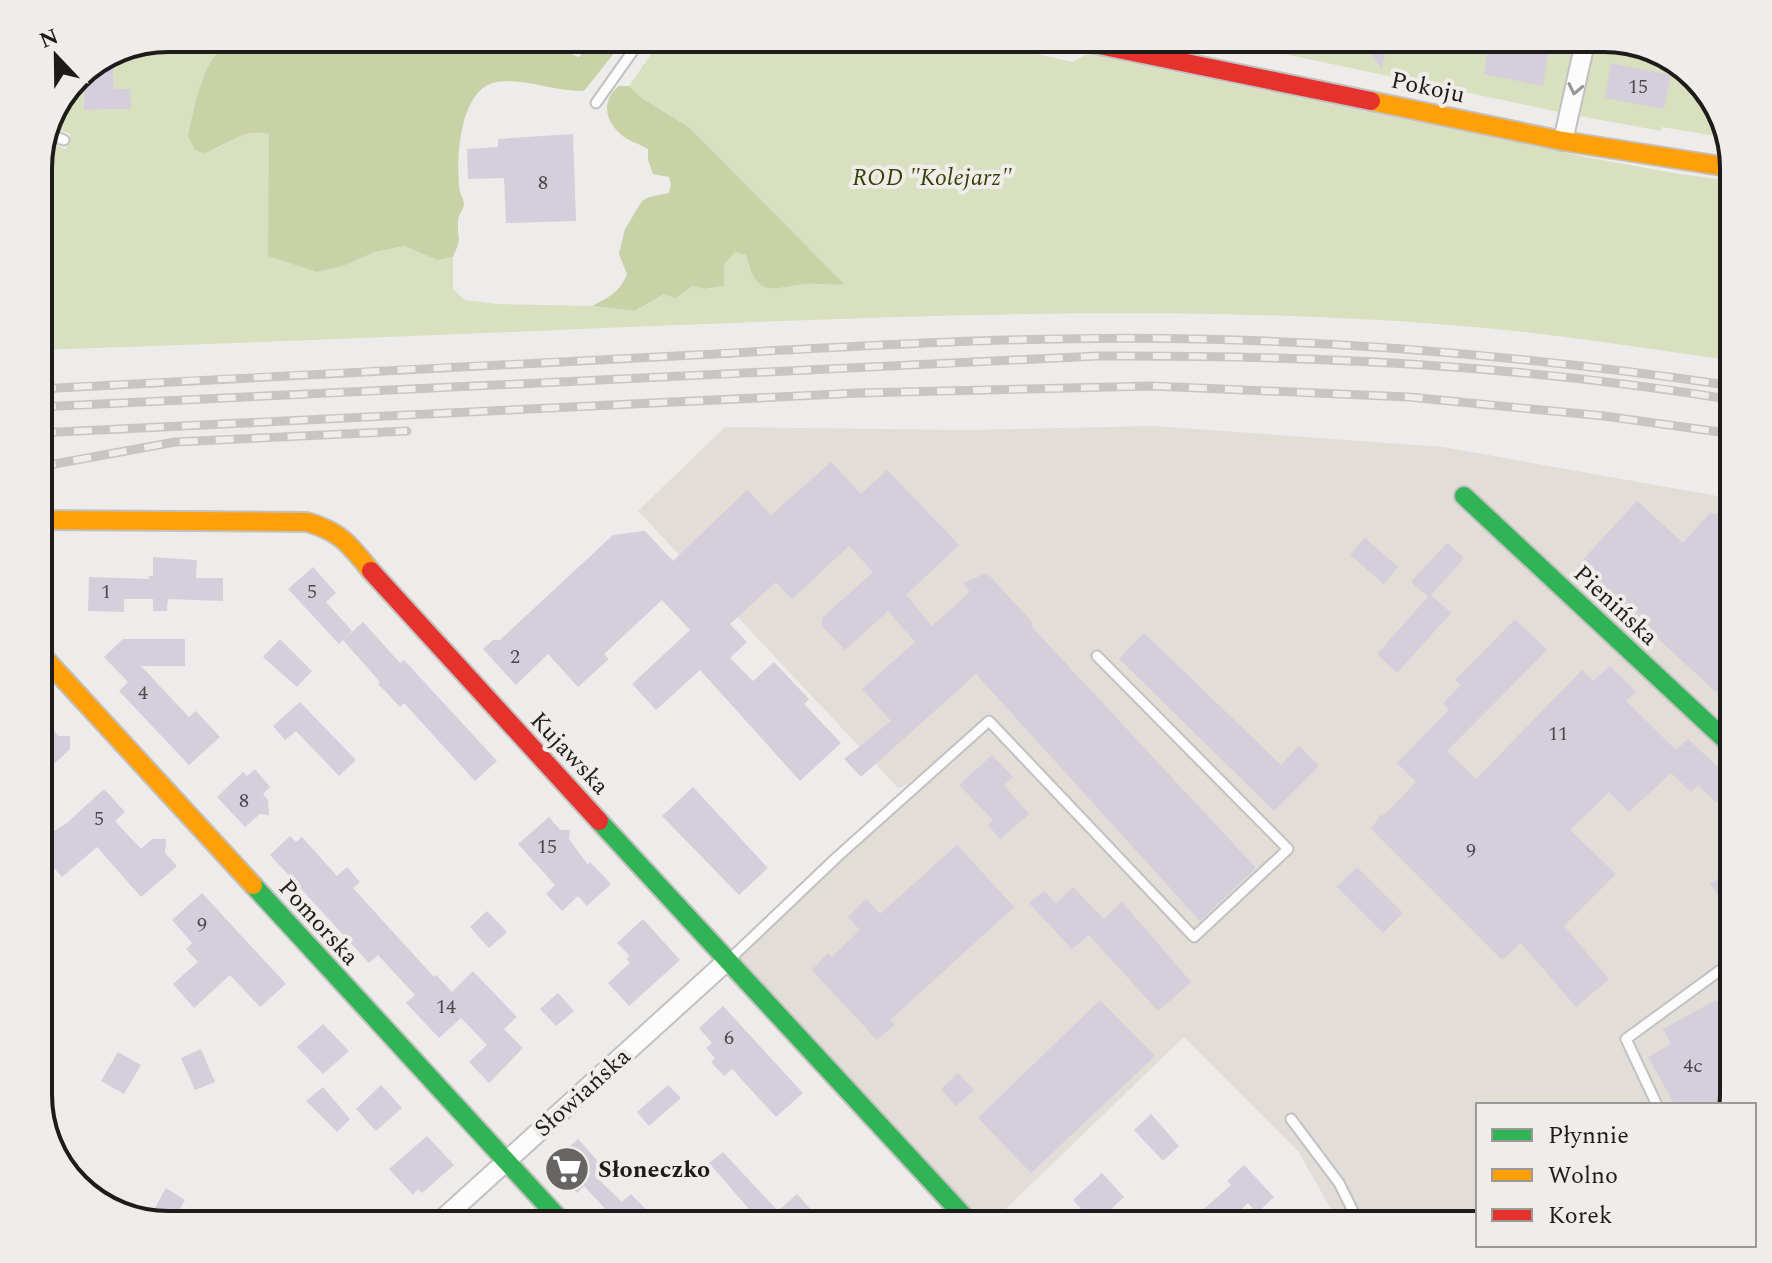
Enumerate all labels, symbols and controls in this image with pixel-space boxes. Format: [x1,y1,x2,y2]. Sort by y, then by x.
north arrow [16,16,96,96]
text: N [35,20,64,58]
street label: Pokoju [1388,63,1468,113]
house number: 15 [1628,72,1648,102]
one-way arrow [1567,83,1584,96]
park label: ROD "Kolejarz" [852,160,1012,196]
house number: 8 [538,168,548,198]
street label: Pienińska [1565,557,1666,655]
house number: 1 [101,577,111,607]
house number: 5 [307,577,317,607]
house number: 2 [510,642,520,672]
house number: 4 [138,678,148,708]
street label: Kujawska [521,704,618,804]
house number: 11 [1548,719,1568,749]
house number: 8 [239,786,249,816]
house number: 5 [94,804,104,834]
house number: 15 [537,832,557,862]
house number: 9 [1466,836,1476,866]
street label: Pomorska [269,871,367,974]
house number: 9 [197,910,207,940]
house number: 14 [436,992,456,1022]
house number: 6 [724,1023,734,1053]
street label: Słowiańska [526,1039,639,1146]
house number: 4c [1683,1051,1703,1081]
legend [1476,1103,1756,1247]
text: Płynnie [1548,1118,1629,1154]
supermarket icon: Słoneczko [543,1145,591,1193]
place label: Słoneczko [598,1152,710,1188]
text: Wolno [1548,1158,1618,1194]
text: Korek [1548,1198,1612,1234]

